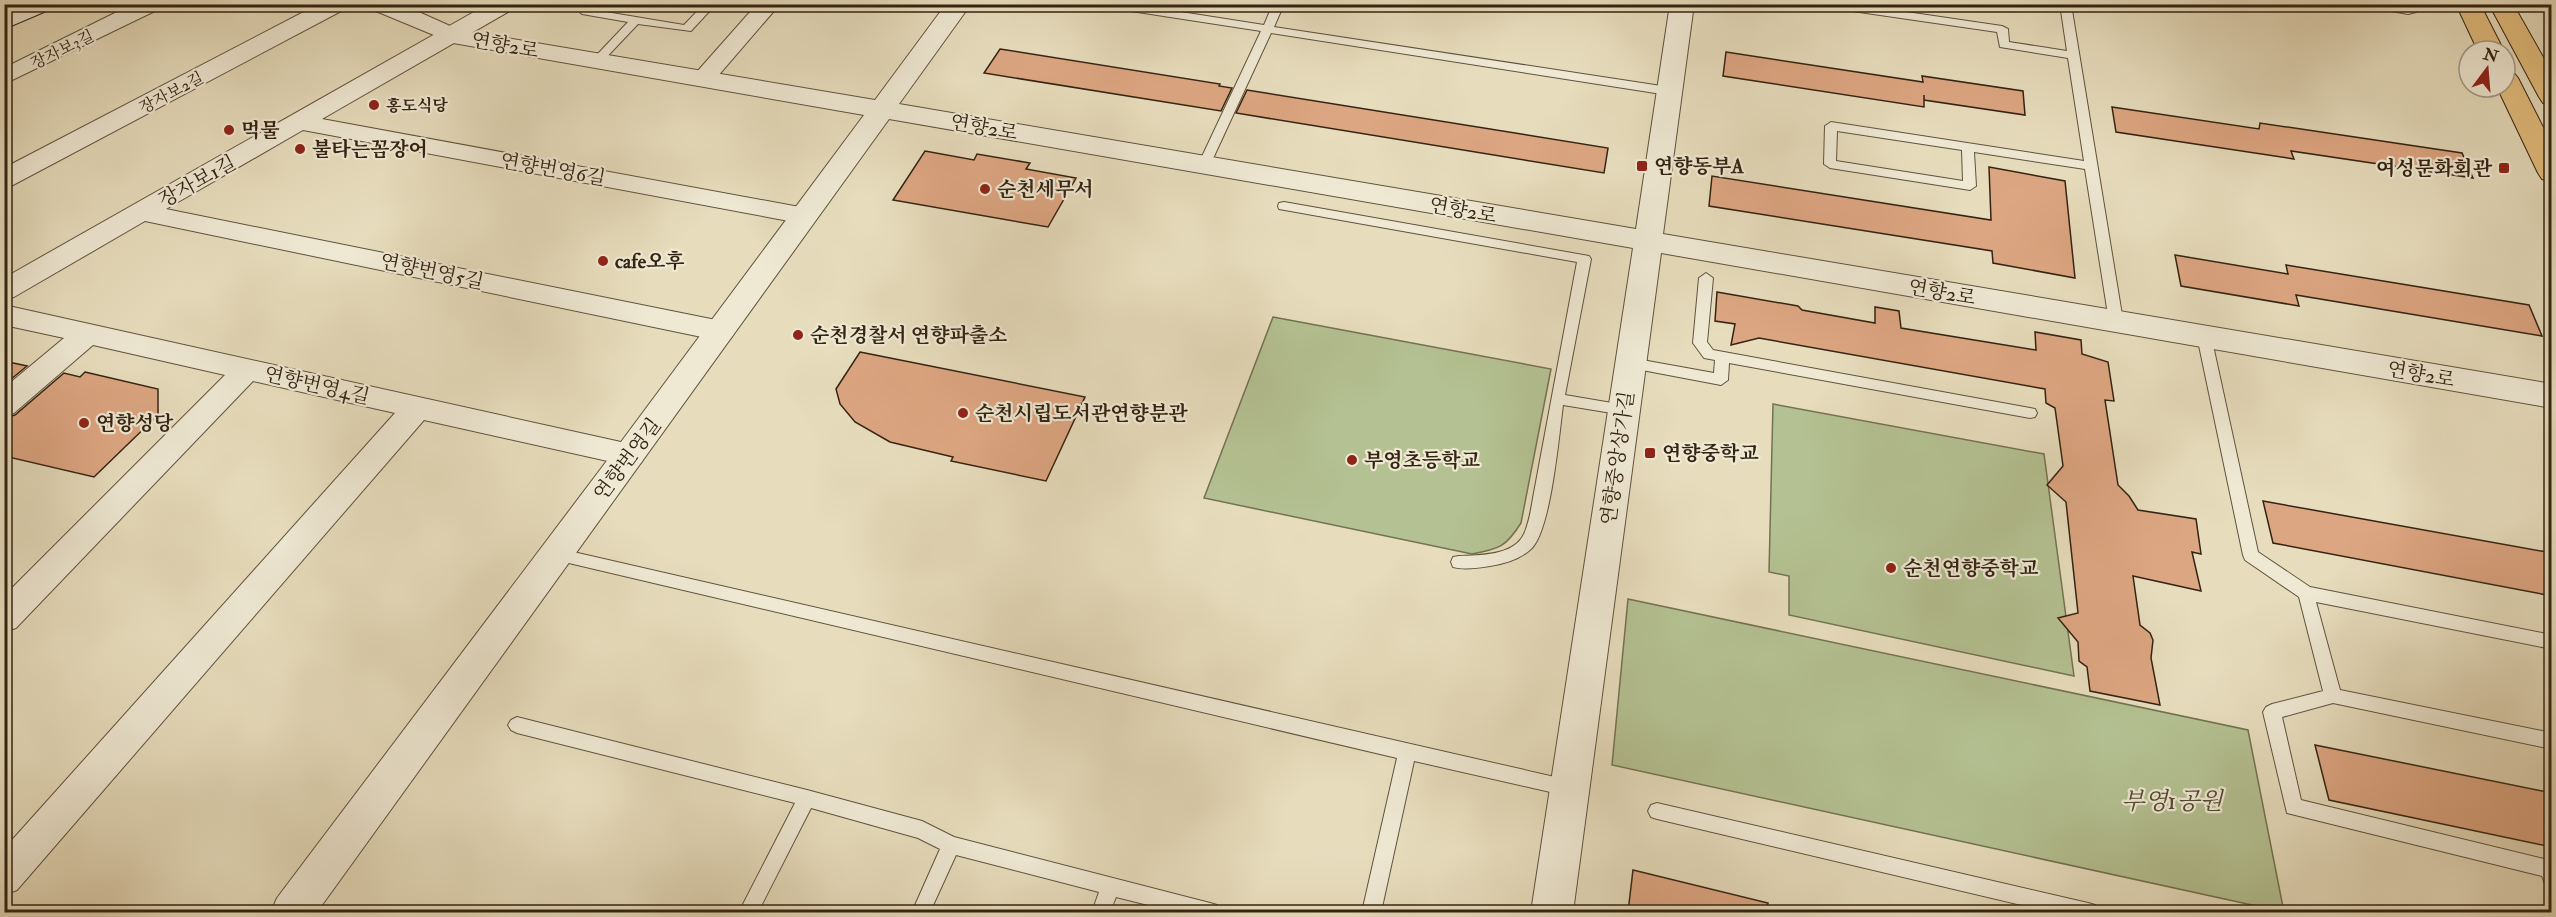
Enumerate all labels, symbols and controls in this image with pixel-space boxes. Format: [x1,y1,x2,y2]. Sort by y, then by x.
street label: 장자보3길 [28,26,97,74]
street label: 연향2로 [469,27,541,64]
north arrow [2457,39,2517,99]
text: N [2480,44,2501,67]
street label: 장자보2길 [136,68,207,118]
place label: 홍도식당 [386,96,448,116]
marker: 홍도식당 [367,98,381,112]
street label: 연향2로 [948,109,1020,146]
place label: 먹물 [241,118,280,143]
marker: 먹물 [222,123,236,137]
place label: 불타는꼼장어 [312,137,428,162]
marker: 불타는꼼장어 [293,142,307,156]
street label: 연향번영6길 [498,148,608,191]
street label: 장자보1길 [154,150,240,213]
place label: 연향동부A [1654,154,1744,179]
place label: 여성문화회관 [2376,156,2493,181]
marker: 연향동부A [1635,159,1649,173]
marker: 여성문화회관 [2497,161,2511,175]
place label: 순천세무서 [997,177,1094,202]
marker: 순천세무서 [978,182,992,196]
street label: 연향2로 [1427,192,1499,229]
street label: 연향번영5길 [378,248,486,295]
place label: cafe오후 [615,249,685,274]
marker: cafe오후 [596,254,610,268]
street label: 연향2로 [1906,274,1978,311]
place label: 순천경찰서 연향파출소 [810,323,1007,348]
marker: 순천경찰서 연향파출소 [791,328,805,342]
street label: 연향2로 [2385,356,2457,393]
street label: 연향번영4길 [262,361,372,410]
street label: 연향중앙상가길 [1596,389,1639,527]
place label: 순천시립도서관연향분관 [975,401,1188,426]
marker: 순천시립도서관연향분관 [956,406,970,420]
place label: 연향성당 [96,411,174,436]
street label: 연향번영길 [588,413,666,505]
marker: 연향성당 [77,416,91,430]
place label: 연향중학교 [1662,441,1759,466]
marker: 연향중학교 [1643,446,1657,460]
place label: 부영초등학교 [1364,448,1481,473]
marker: 부영초등학교 [1345,453,1359,467]
place label: 순천연향중학교 [1903,556,2039,581]
marker: 순천연향중학교 [1884,561,1898,575]
park label: 부영1공원 [2121,786,2225,817]

